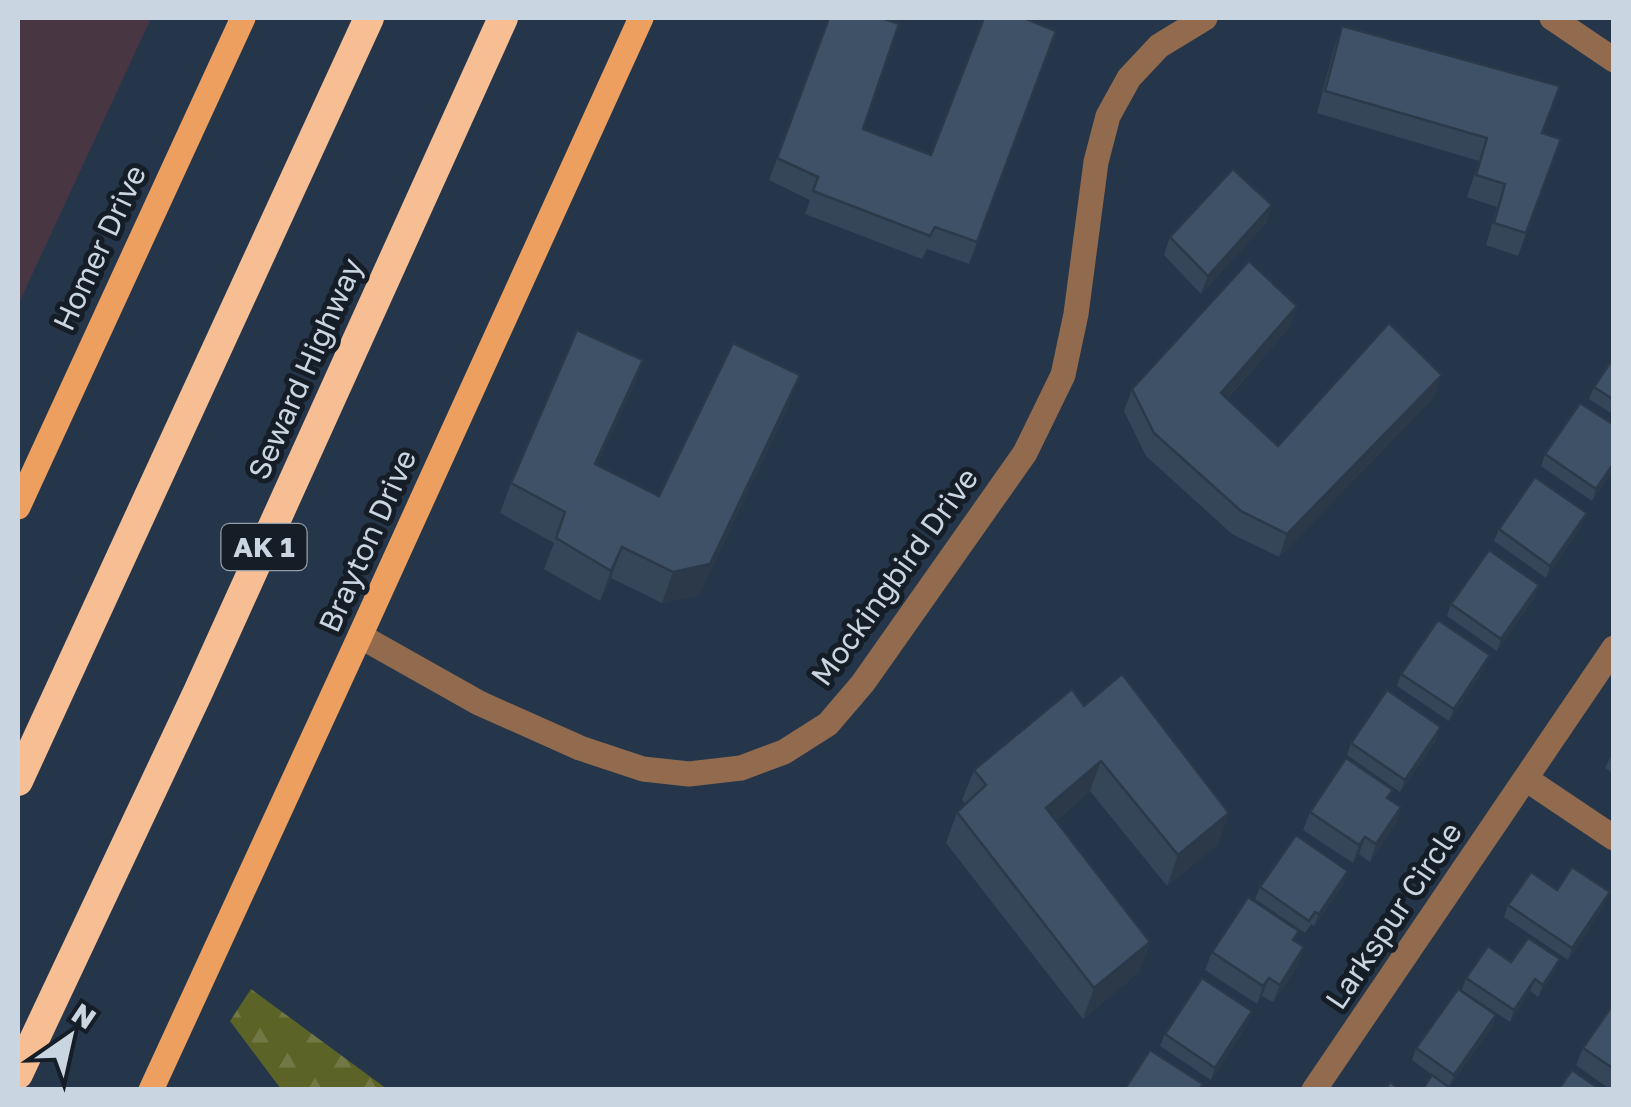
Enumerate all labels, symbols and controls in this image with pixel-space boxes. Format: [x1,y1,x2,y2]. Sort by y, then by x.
street label: Homer Drive [45,159,153,336]
street label: Seward Highway [240,252,370,485]
street label: Brayton Drive [311,444,423,637]
street label: Mockingbird Drive [803,461,985,692]
road number: AK 1 [222,524,306,570]
street label: Larkspur Circle [1317,815,1469,1016]
north arrow [20,987,120,1087]
text: N [66,996,102,1035]

